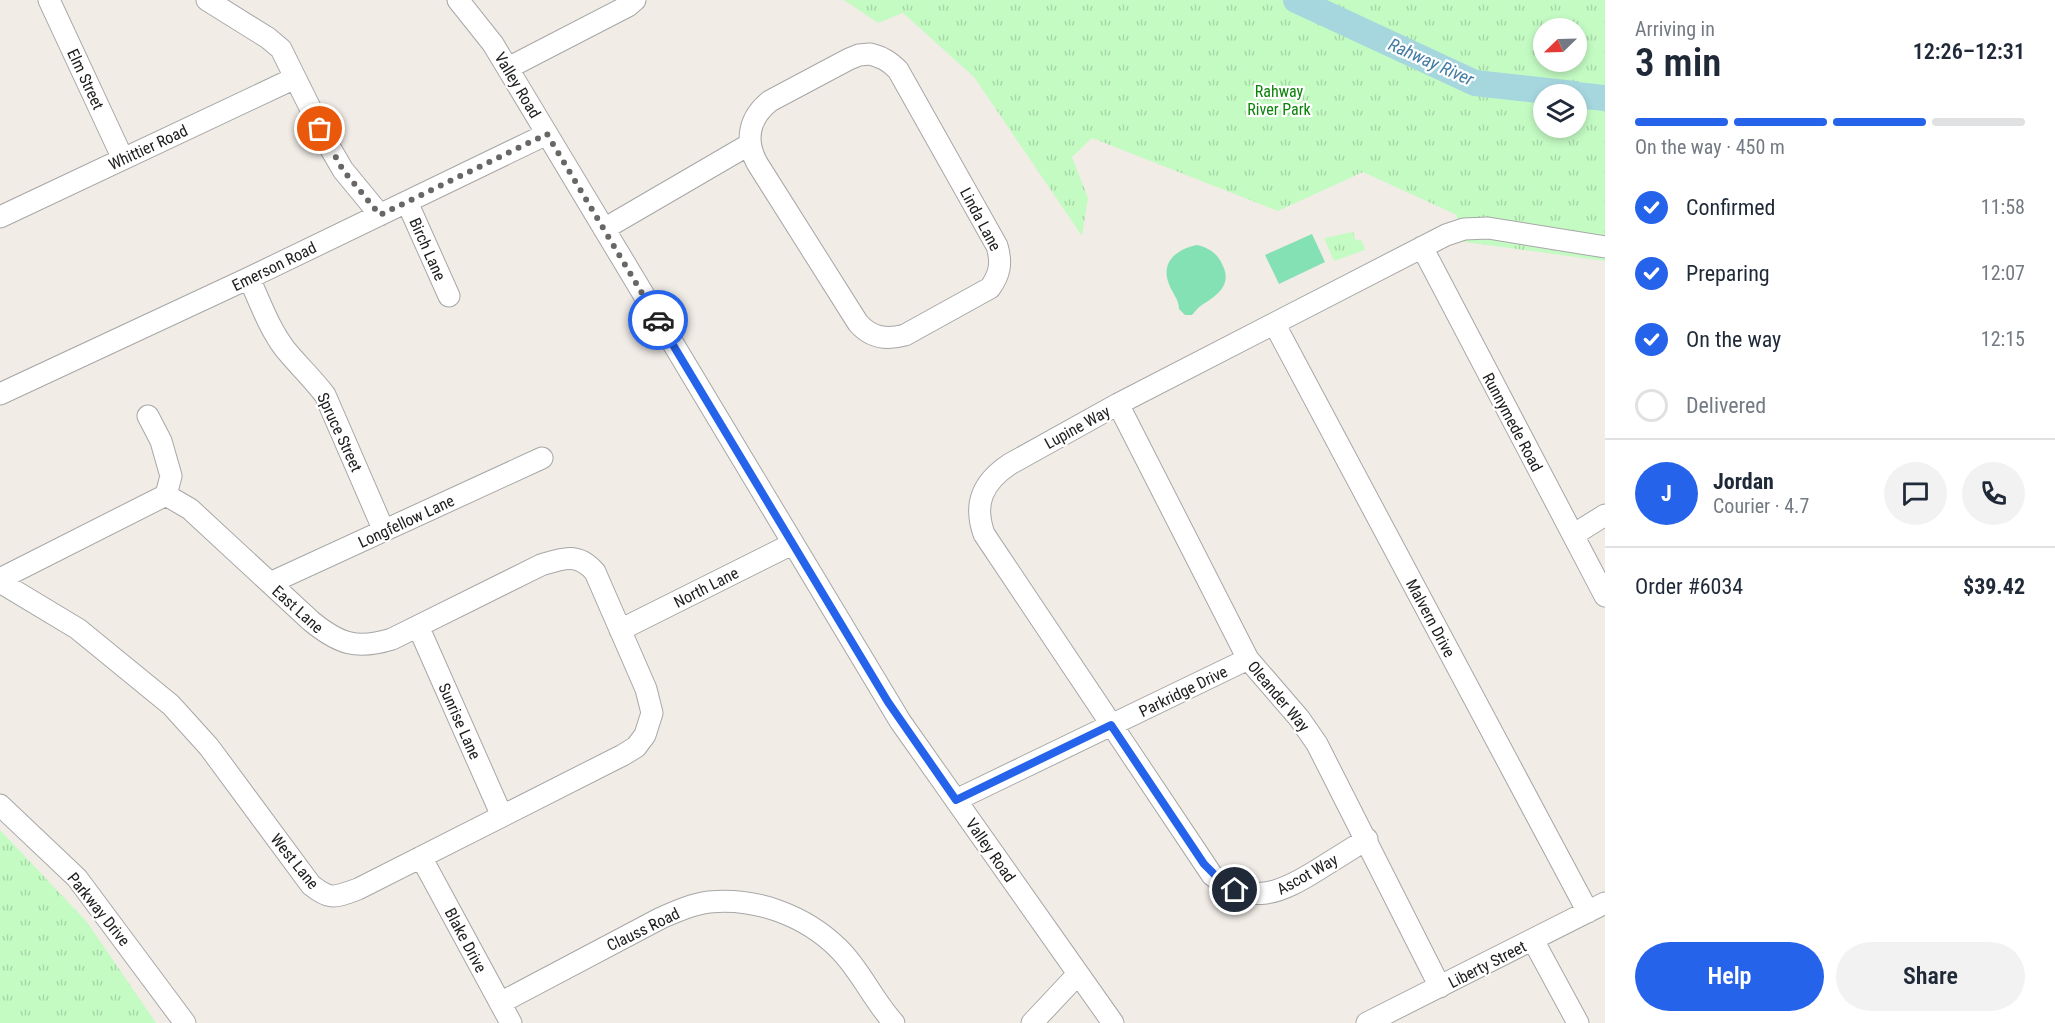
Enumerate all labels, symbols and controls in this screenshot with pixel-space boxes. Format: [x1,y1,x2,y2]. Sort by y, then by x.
text: Arriving in [1635,17,1715,41]
north arrow [1533,18,1587,72]
map controls [1533,18,1587,138]
water label: Rahway River [1385,33,1478,90]
text: 12:26–12:31 [1913,39,2025,64]
text: 3 min [1635,40,1721,86]
street label: Elm Street [63,46,108,113]
street label: Valley Road [491,49,545,122]
park label: Rahway River Park [1247,82,1312,119]
button: layers [1533,84,1587,138]
pin [294,103,345,154]
icon: bag [303,112,336,145]
street label: Whittier Road [106,121,191,174]
text: On the way · 450 m [1635,135,1785,159]
street label: Linda Lane [956,184,1005,254]
icon: check [1635,191,1668,224]
text: Confirmed [1686,195,1775,220]
text: 11:58 [1981,195,2025,219]
street label: Birch Lane [405,215,450,283]
street label: Emerson Road [229,238,319,295]
icon: check [1635,257,1668,290]
text: Preparing [1686,261,1770,286]
text: 12:07 [1981,261,2025,285]
courier [628,290,688,350]
icon: car [642,304,675,337]
icon: check [1635,323,1668,356]
text: On the way [1686,327,1781,352]
text: 12:15 [1981,327,2025,351]
street label: Runnymede Road [1479,370,1547,475]
street label: Spruce Street [313,390,366,475]
text: Delivered [1686,393,1766,418]
street label: Lupine Way [1041,402,1113,453]
button: chat [1884,462,1947,525]
button: phone [1962,462,2025,525]
text: Jordan [1713,469,1774,494]
text: J [1661,481,1672,506]
street label: Longfellow Lane [355,491,457,552]
text: Courier · 4.7 [1713,494,1809,518]
street label: North Lane [671,563,742,612]
text: Order #6034 [1635,574,1743,599]
text: $39.42 [1963,574,2025,599]
street label: Malvern Drive [1402,576,1459,661]
street label: East Lane [268,582,327,637]
street label: Oleander Way [1244,657,1314,736]
street label: Parkridge Drive [1136,662,1231,721]
street label: Sunrise Lane [434,680,485,762]
street label: Valley Road [962,815,1019,886]
street label: West Lane [267,830,323,893]
street label: Ascot Way [1274,850,1341,899]
pin [1209,864,1260,915]
street label: Parkway Drive [63,869,134,950]
icon: home [1218,873,1251,906]
street label: Clauss Road [604,904,683,955]
street label: Blake Drive [441,905,490,976]
street label: Liberty Street [1445,937,1529,992]
button: Help [1635,942,1824,1011]
button: Share [1836,942,2025,1011]

